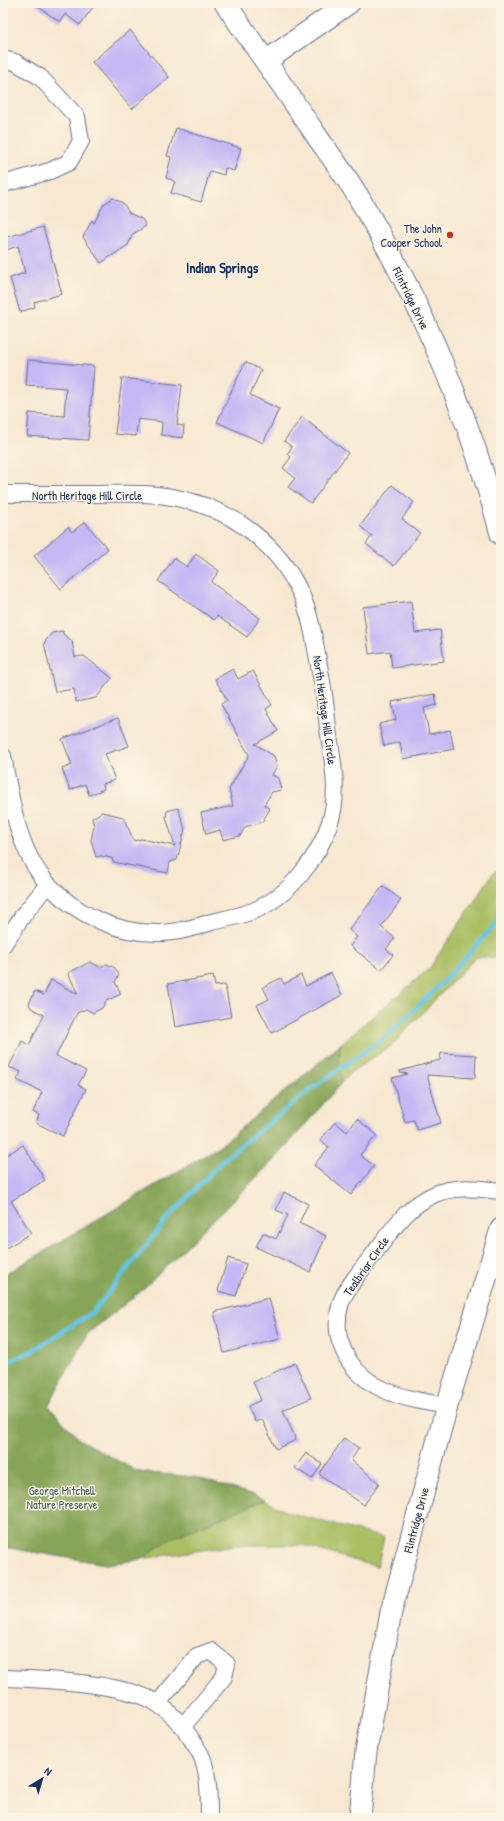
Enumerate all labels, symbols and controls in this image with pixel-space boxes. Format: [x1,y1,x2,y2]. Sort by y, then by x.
place label: The John Cooper School [380,220,443,251]
marker: The John Cooper School [445,230,455,240]
district label: Indian Springs [186,258,259,279]
street label: Flintridge Drive [388,263,434,332]
street label: North Heritage Hill Circle [32,487,142,504]
street label: North Heritage Hill Circle [309,654,341,766]
street label: Tealbriar Circle [339,1233,393,1299]
park label: George Mitchell Nature Preserve [27,1482,98,1513]
street label: Flintridge Drive [399,1485,433,1556]
north arrow [22,1759,62,1799]
text: N [42,1764,55,1779]

